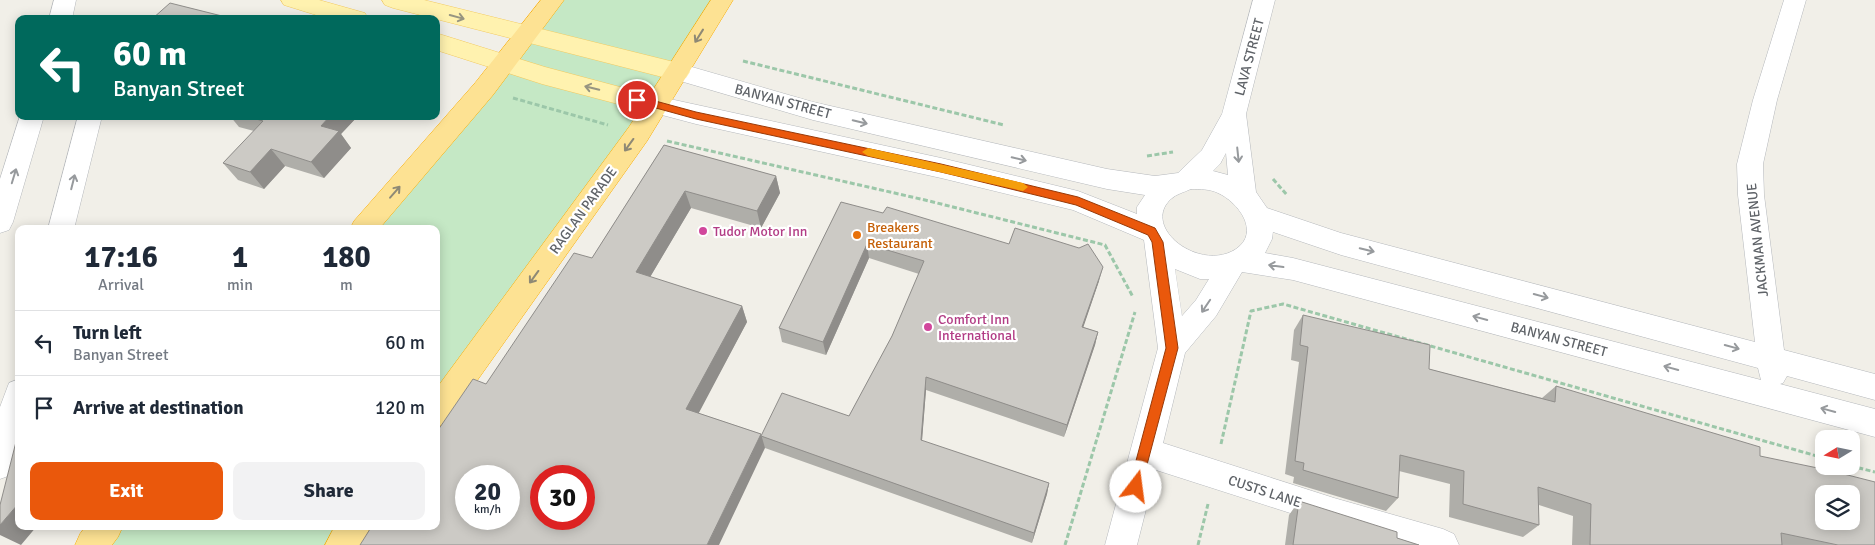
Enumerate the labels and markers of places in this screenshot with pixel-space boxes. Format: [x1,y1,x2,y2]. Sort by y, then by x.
pin [616,79,658,121]
place label: Breakers Restaurant [867,219,933,252]
place label: Tudor Motor Inn [713,223,807,240]
marker: Tudor Motor Inn [697,225,709,237]
marker: Breakers Restaurant [851,229,863,241]
place label: Comfort Inn International [938,311,1016,344]
marker: Comfort Inn International [922,321,934,333]

